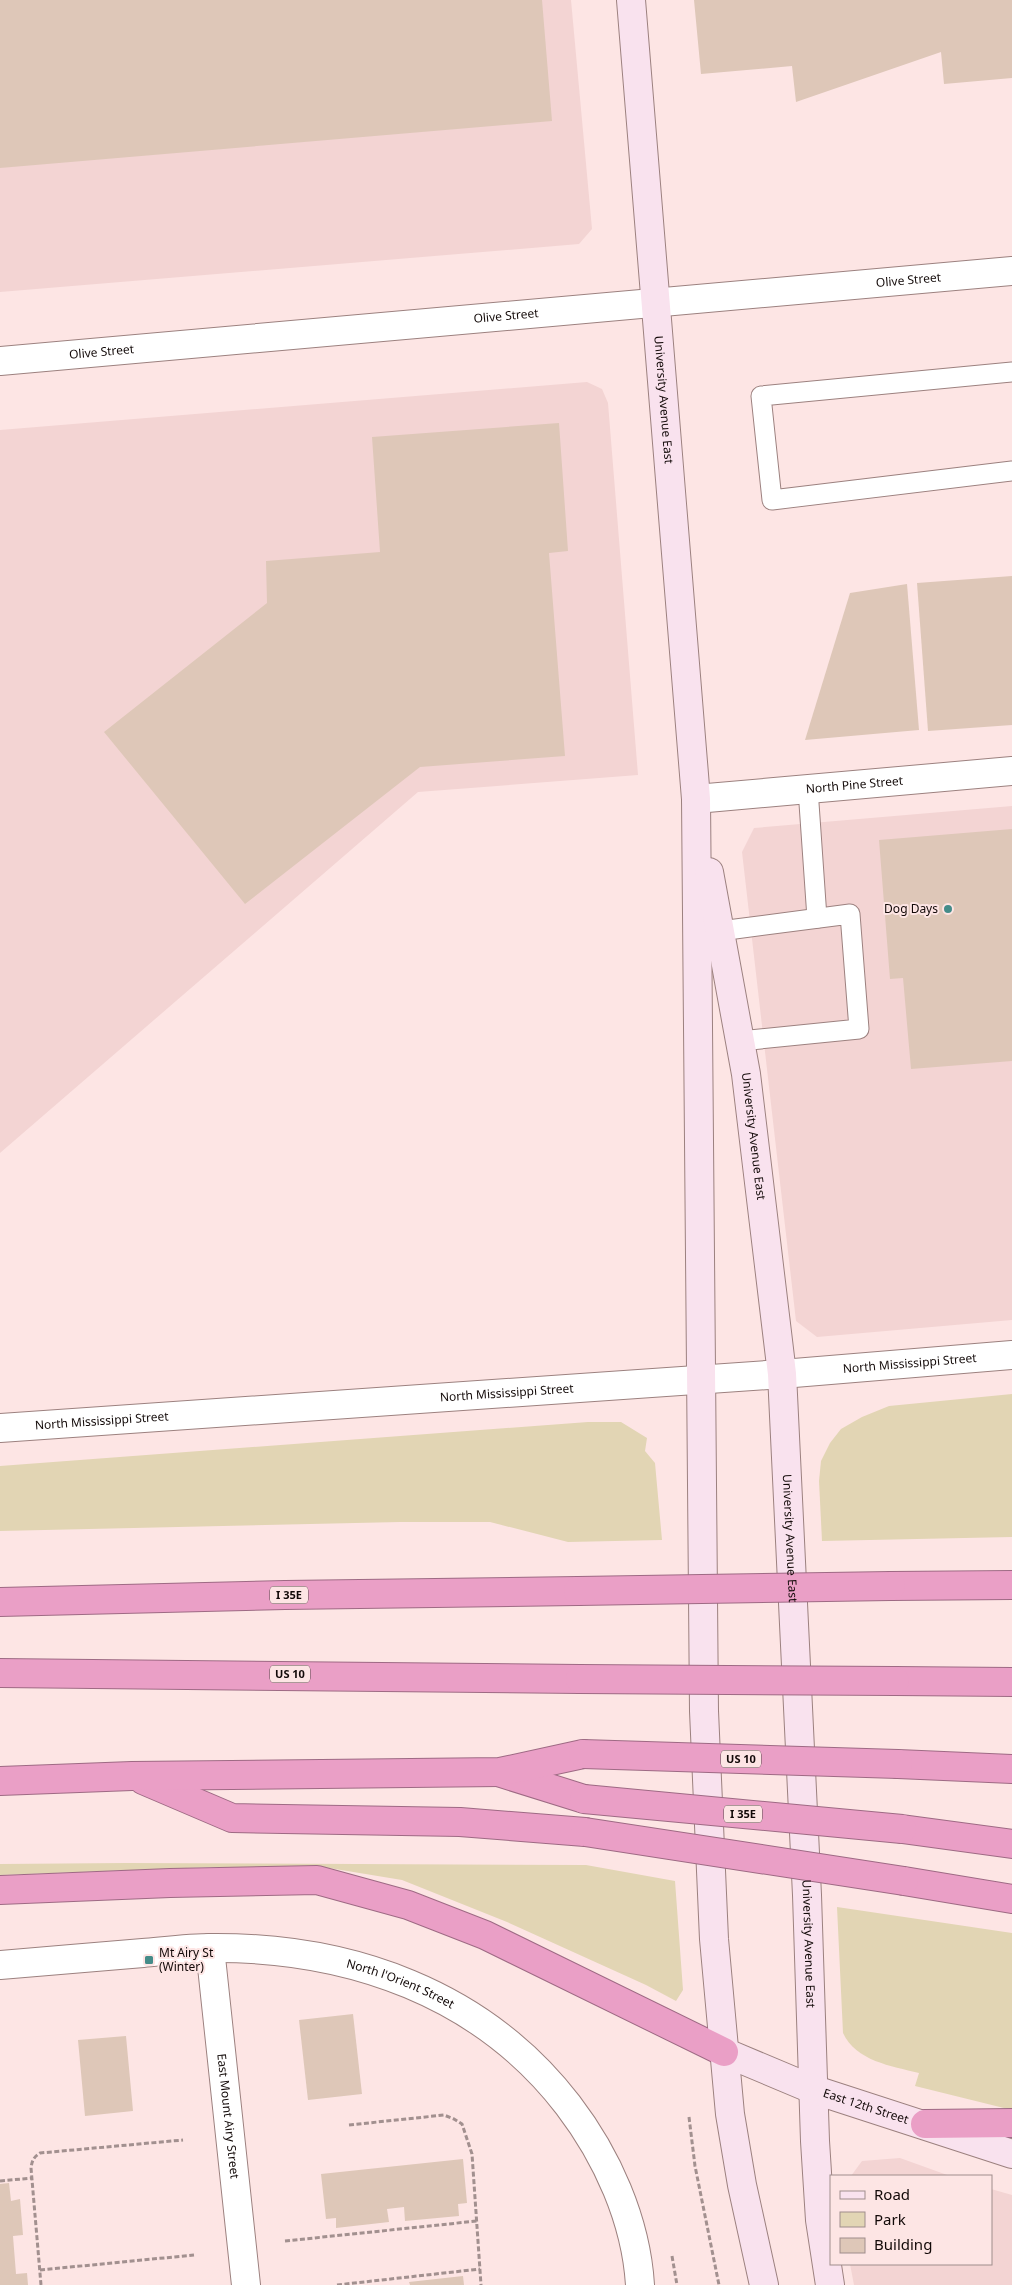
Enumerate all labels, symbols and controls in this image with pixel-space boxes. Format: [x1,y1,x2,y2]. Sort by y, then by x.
street label: Olive Street [875,268,942,291]
street label: Olive Street [473,304,540,327]
street label: University Avenue East [650,335,678,465]
street label: Olive Street [68,340,135,363]
street label: North Pine Street [805,772,904,797]
place label: Dog Days [884,900,938,917]
marker: Dog Days [942,903,954,915]
street label: University Avenue East [738,1071,770,1202]
street label: North Mississippi Street [842,1349,978,1377]
street label: North Mississippi Street [439,1379,575,1406]
street label: North Mississippi Street [34,1407,170,1434]
street label: University Avenue East [779,1474,802,1603]
road number: I 35E [270,1586,308,1604]
road number: US 10 [270,1666,310,1682]
road number: US 10 [721,1750,761,1768]
road number: I 35E [724,1806,762,1822]
street label: University Avenue East [798,1879,820,2009]
place label: Mt Airy St (Winter) [159,1944,214,1975]
marker: Mt Airy St (Winter) [143,1954,155,1966]
street label: North l'Orient Street [345,1955,458,2013]
street label: East Mount Airy Street [213,2053,244,2180]
street label: East 12th Street [821,2084,911,2128]
legend [830,2175,992,2265]
text: Road [874,2184,910,2204]
text: Park [874,2209,906,2229]
text: Building [874,2234,932,2254]

